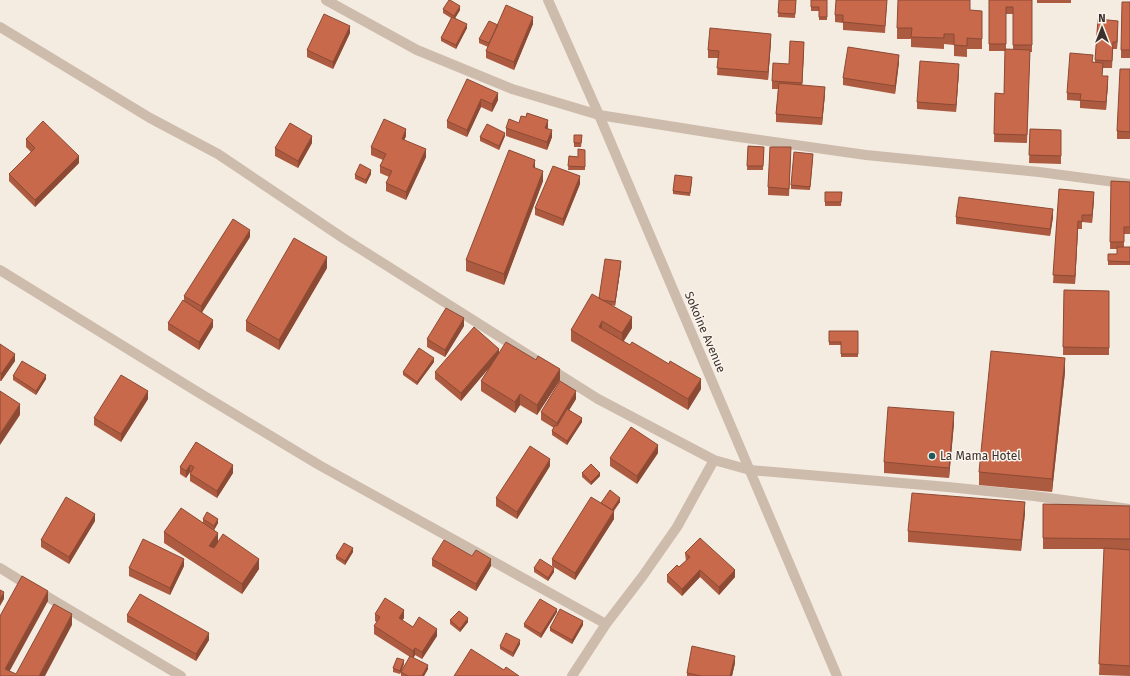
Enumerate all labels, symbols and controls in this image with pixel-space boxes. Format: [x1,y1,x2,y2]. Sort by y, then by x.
north arrow [1082,8,1122,48]
text: N [1098,12,1106,25]
street label: Sokoine Avenue [682,289,728,375]
place label: La Mama Hotel [940,449,1021,463]
marker: La Mama Hotel [927,451,937,461]

